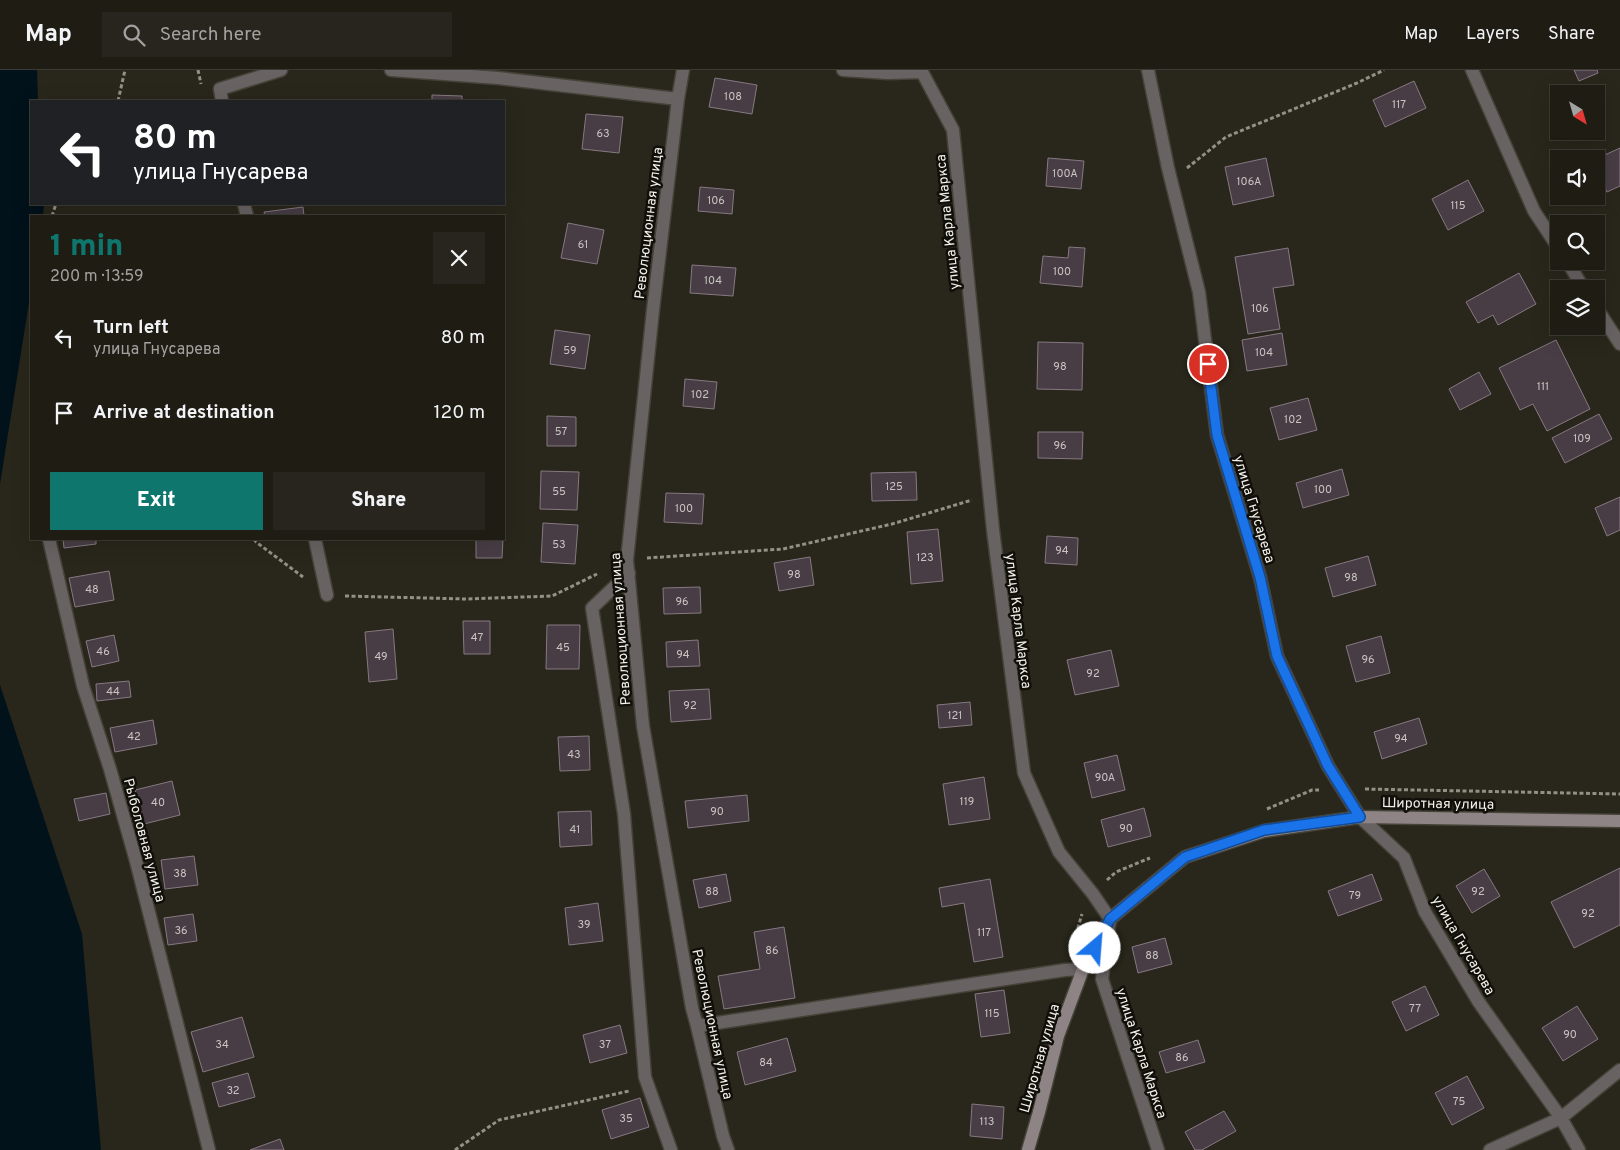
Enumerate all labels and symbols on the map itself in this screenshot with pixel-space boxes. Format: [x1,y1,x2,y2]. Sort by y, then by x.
north arrow [1550,85,1605,140]
house number: 108 [724,90,742,104]
house number: 117 [1392,98,1406,112]
house number: 63 [596,127,610,141]
street label: Революционная улица [632,146,667,300]
street label: улица Карла Маркса [933,153,964,290]
house number: 100А [1052,167,1078,181]
house number: 106А [1237,175,1261,189]
house number: 106 [707,194,725,208]
house number: 115 [1450,199,1466,213]
house number: 61 [578,238,588,252]
house number: 100 [1053,265,1071,279]
house number: 104 [704,274,722,288]
house number: 106 [1251,302,1269,316]
pin [1187,343,1229,385]
house number: 59 [563,344,577,358]
house number: 104 [1255,346,1273,360]
house number: 98 [1053,360,1067,374]
house number: 111 [1537,380,1549,394]
house number: 102 [691,388,709,402]
house number: 102 [1284,413,1302,427]
house number: 57 [555,425,567,439]
house number: 109 [1573,432,1591,446]
house number: 96 [1053,439,1067,453]
street label: улица Гнусарева [1229,454,1278,565]
house number: 125 [885,480,903,494]
house number: 100 [1314,483,1332,497]
house number: 55 [552,485,566,499]
house number: 100 [675,502,693,516]
house number: 53 [552,538,566,552]
house number: 94 [1055,544,1069,558]
house number: 123 [916,551,934,565]
street label: Революционная улица [608,552,635,706]
street label: улица Карла Маркса [1001,553,1034,690]
house number: 98 [787,568,801,582]
house number: 98 [1344,571,1358,585]
house number: 48 [85,583,99,597]
house number: 96 [675,595,689,609]
house number: 47 [471,631,483,645]
house number: 45 [556,641,570,655]
house number: 46 [96,645,110,659]
house number: 94 [676,648,690,662]
house number: 49 [374,650,388,664]
house number: 96 [1361,653,1375,667]
house number: 92 [1086,667,1100,681]
house number: 44 [106,685,120,699]
house number: 92 [683,699,697,713]
house number: 121 [948,709,962,723]
house number: 42 [127,730,141,744]
house number: 94 [1394,732,1408,746]
house number: 43 [567,748,581,762]
house number: 90А [1095,771,1115,785]
street label: Рыболовная улица [119,777,168,904]
house number: 119 [960,795,974,809]
street label: Широтная улица [1382,795,1494,814]
house number: 40 [151,796,165,810]
house number: 90 [710,805,724,819]
house number: 90 [1119,822,1133,836]
house number: 41 [570,823,580,837]
house number: 38 [173,867,187,881]
house number: 88 [705,885,719,899]
house number: 92 [1471,885,1485,899]
house number: 79 [1349,889,1361,903]
street label: улица Гнусарева [1427,893,1498,998]
house number: 92 [1581,907,1595,921]
house number: 39 [578,918,590,932]
position arrow [1068,921,1120,973]
house number: 36 [174,924,188,938]
house number: 117 [977,926,991,940]
house number: 86 [765,944,779,958]
street label: Революционная улица [687,948,736,1101]
house number: 88 [1145,949,1159,963]
street label: улица Карла Маркса [1111,986,1170,1121]
street label: Широтная улица [1017,1002,1064,1115]
house number: 77 [1409,1002,1421,1016]
house number: 115 [984,1007,1000,1021]
house number: 90 [1563,1028,1577,1042]
house number: 34 [215,1038,229,1052]
house number: 37 [599,1038,611,1052]
house number: 86 [1175,1051,1189,1065]
house number: 84 [759,1056,773,1070]
house number: 32 [226,1084,240,1098]
house number: 75 [1453,1095,1465,1109]
house number: 35 [619,1112,633,1126]
house number: 113 [980,1115,994,1129]

